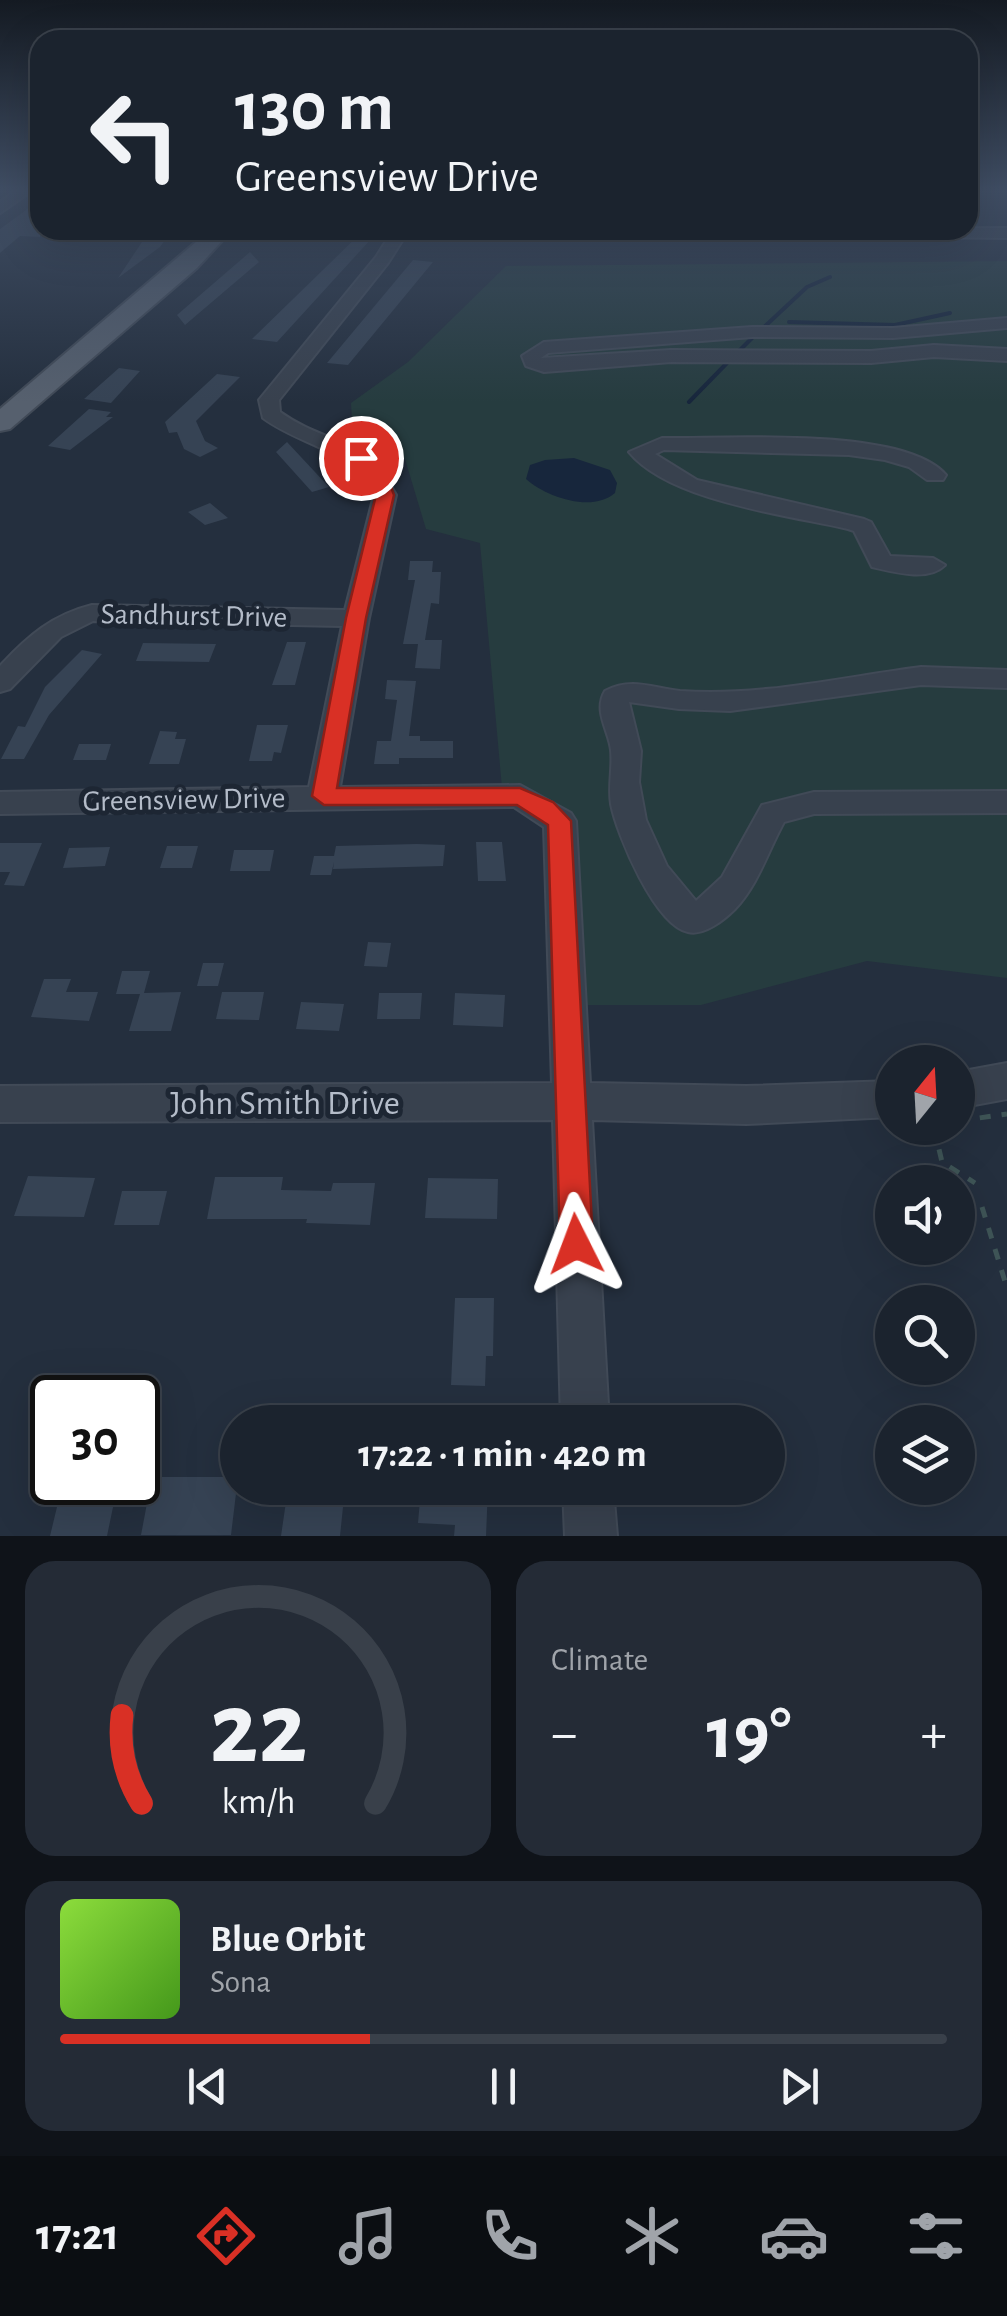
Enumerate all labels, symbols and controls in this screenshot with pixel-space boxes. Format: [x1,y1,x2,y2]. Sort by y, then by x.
icon: left [70,70,200,200]
text: 130 m [235,73,394,143]
text: Greensview Drive [235,155,539,200]
pin [319,416,404,501]
icon: arrive [334,431,389,486]
street label: Sandhurst Drive [101,599,287,633]
street label: Greensview Drive [82,783,286,817]
north arrow [875,1045,975,1145]
map controls [875,1045,975,1505]
street label: John Smith Drive [170,1086,400,1121]
button: sound [875,1165,975,1265]
position arrow [524,1192,628,1296]
button: search [875,1285,975,1385]
speed limit sign: 30 [30,1375,160,1505]
button: layers [875,1405,975,1505]
text: 17:22 · 1 min · 420 m [358,1436,647,1474]
text: Climate [551,1644,648,1676]
text: 22 [209,1678,307,1782]
text: 19° [706,1697,792,1772]
text: − [551,1707,577,1762]
text: + [921,1707,947,1762]
text: km/h [221,1784,295,1820]
text: Blue Orbit [210,1921,365,1959]
text: Sona [210,1966,271,1998]
icon: previous [180,2059,235,2114]
icon: pause [476,2059,531,2114]
icon: next [772,2059,827,2114]
icon: directions [191,2201,261,2271]
icon: music [333,2201,403,2271]
icon: phone [475,2201,545,2271]
icon: climate [617,2201,687,2271]
icon: car [759,2201,829,2271]
icon: filters [901,2201,971,2271]
text: 17:21 [36,2213,119,2258]

